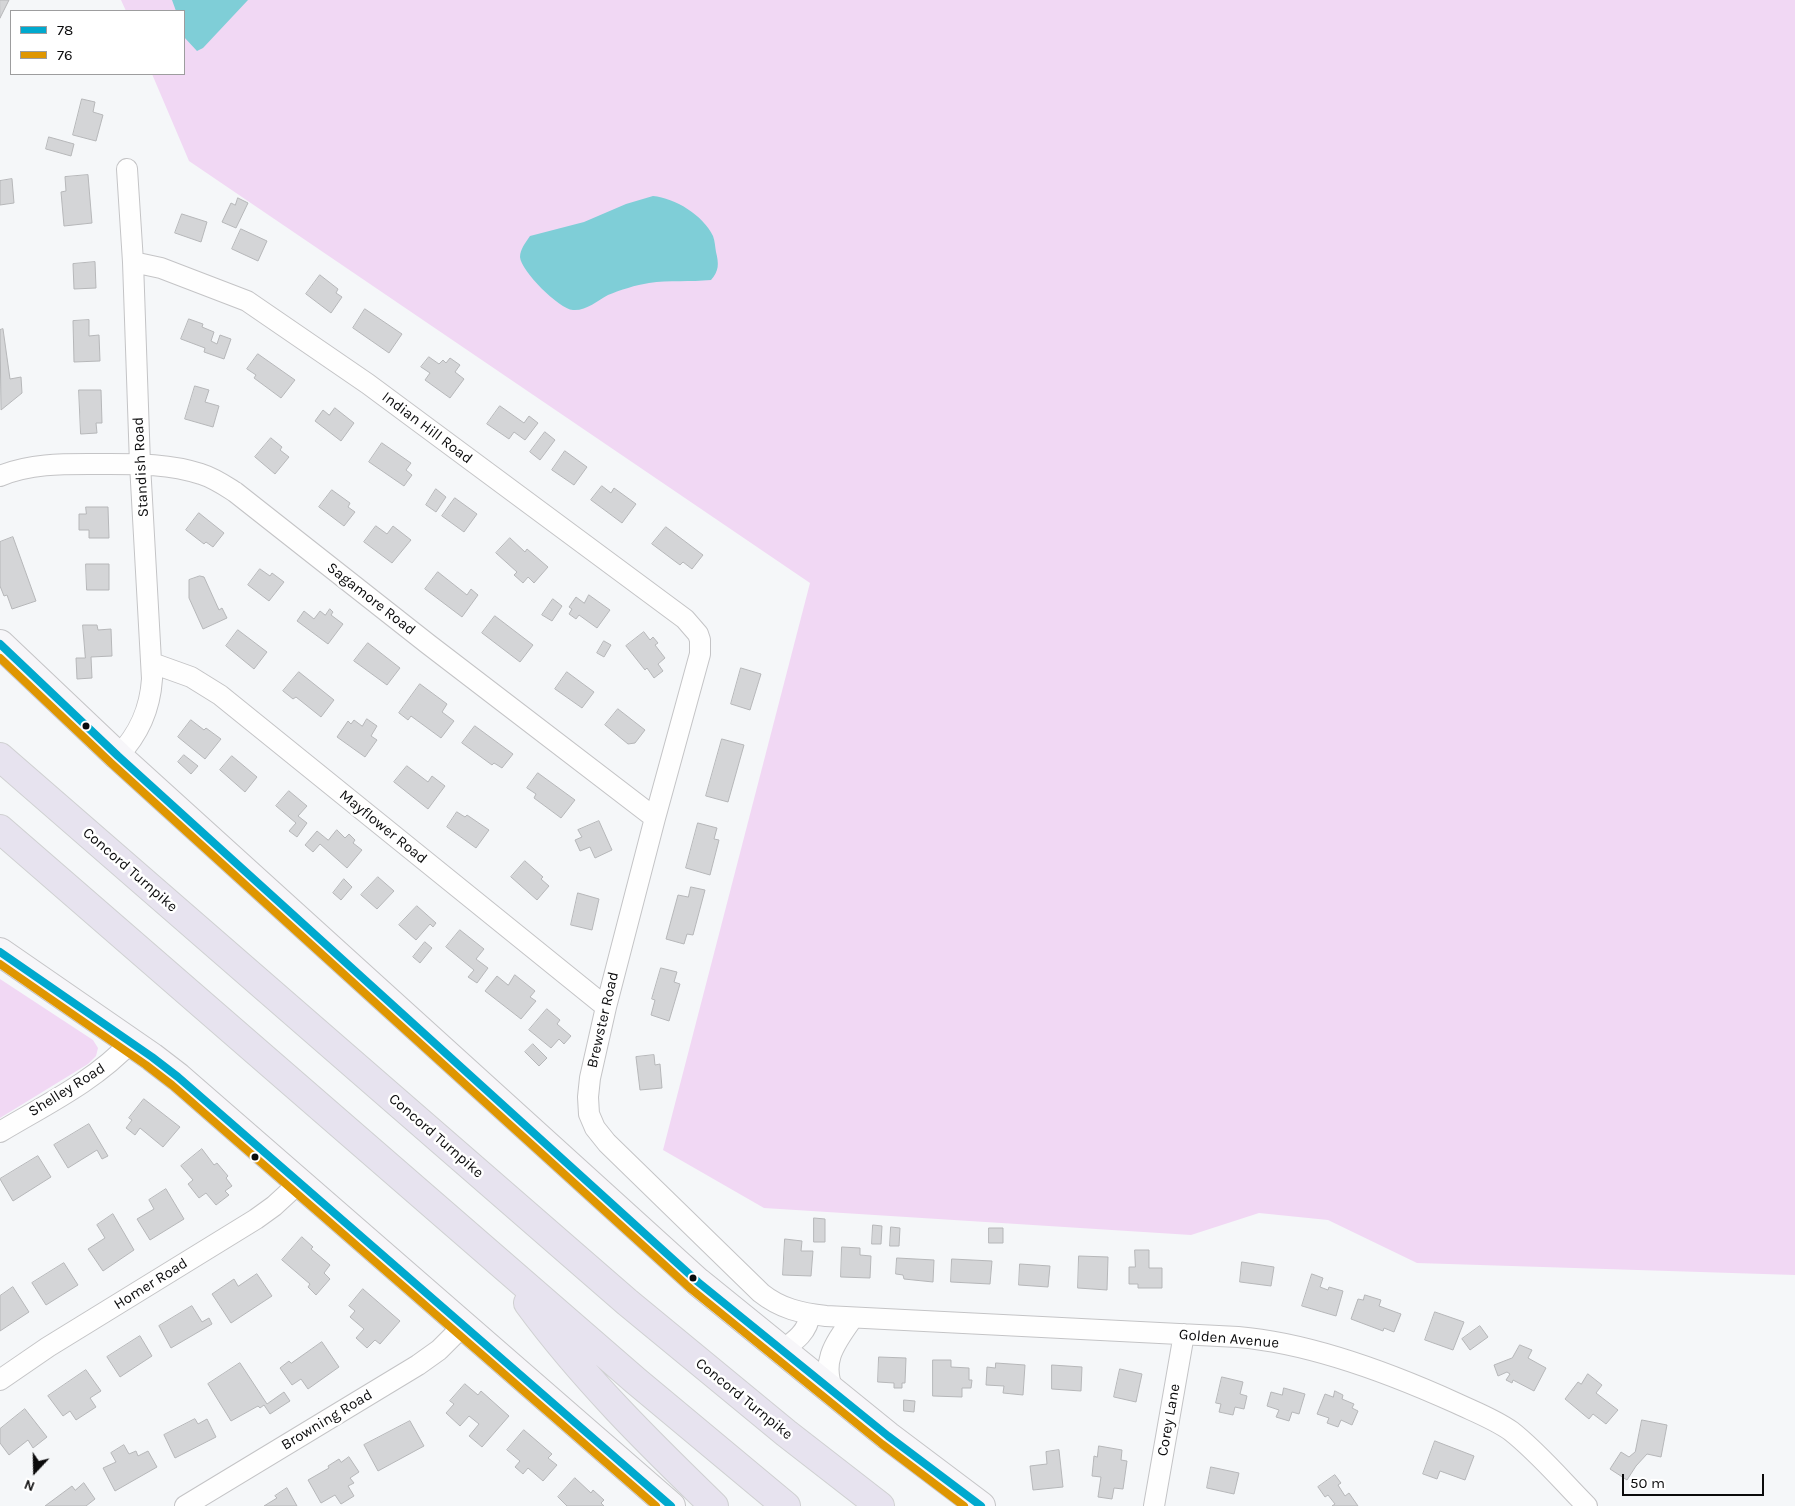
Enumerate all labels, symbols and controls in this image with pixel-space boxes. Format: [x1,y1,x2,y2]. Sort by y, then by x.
legend [10,10,185,75]
text: 78 [57,21,73,39]
text: 76 [57,46,73,64]
street label: Indian Hill Road [378,388,476,468]
street label: Standish Road [129,416,153,518]
street label: Sagamore Road [323,559,419,639]
unlabelled marker [81,721,91,731]
street label: Mayflower Road [336,786,430,868]
street label: Concord Turnpike [79,824,181,916]
street label: Brewster Road [583,970,623,1070]
street label: Shelley Road [25,1059,109,1121]
street label: Concord Turnpike [385,1090,487,1182]
unlabelled marker [250,1152,260,1162]
street label: Homer Road [111,1254,191,1314]
unlabelled marker [688,1273,698,1283]
street label: Golden Avenue [1178,1326,1280,1352]
street label: Concord Turnpike [692,1354,796,1444]
street label: Corey Lane [1154,1382,1184,1458]
street label: Browning Road [278,1386,376,1454]
north arrow [10,1446,60,1496]
scale bar [1625,1464,1768,1496]
text: 50 m [1630,1474,1665,1492]
text: N [22,1476,37,1495]

